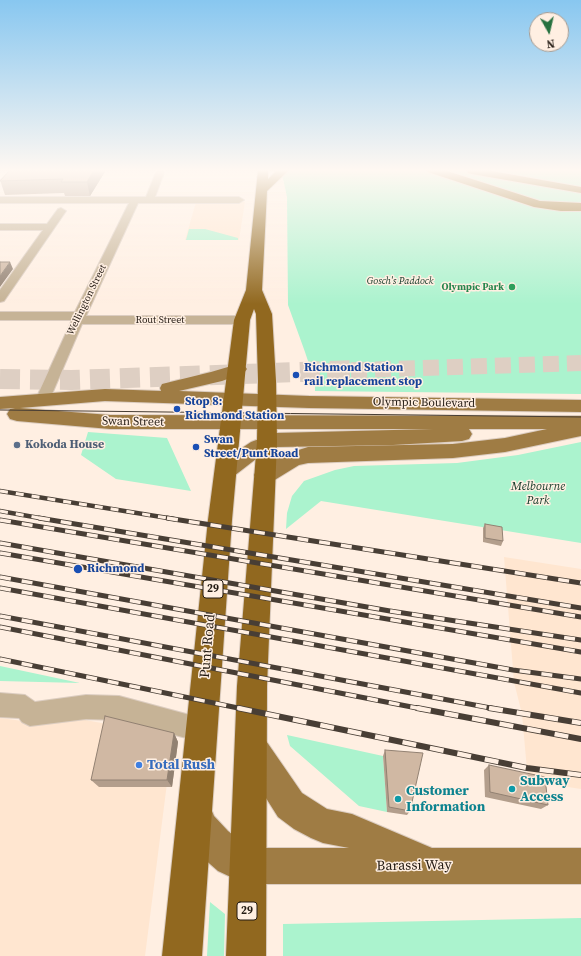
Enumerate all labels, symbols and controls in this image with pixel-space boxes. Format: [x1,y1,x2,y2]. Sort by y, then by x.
north arrow [529,12,569,52]
text: N [546,35,556,51]
street label: Wellington Street [65,263,109,337]
park label: Gosch's Paddock [367,275,433,287]
place label: Olympic Park [441,281,504,293]
marker: Olympic Park [507,282,517,292]
street label: Rout Street [135,314,185,326]
place label: Richmond Station rail replacement stop [304,361,422,389]
marker: Richmond Station rail replacement stop [291,370,301,380]
place label: Stop 8: Richmond Station [185,395,284,423]
street label: Olympic Boulevard [373,395,475,411]
marker: Stop 8: Richmond Station [172,404,182,414]
street label: Swan Street [102,414,164,430]
place label: Swan Street/Punt Road [204,433,298,461]
place label: Kokoda House [25,438,104,452]
marker: Kokoda House [12,440,22,450]
marker: Swan Street/Punt Road [191,442,201,452]
park label: Melbourne Park [511,480,565,508]
place label: Richmond [87,562,144,576]
marker: Richmond [72,563,84,575]
road number: 29 [203,580,223,598]
street label: Punt Road [197,613,219,679]
place label: Total Rush [147,757,215,773]
marker: Total Rush [134,760,144,770]
place label: Subway Access [520,773,570,806]
place label: Customer Information [406,783,485,816]
marker: Subway Access [507,784,517,794]
marker: Customer Information [393,794,403,804]
street label: Barassi Way [376,857,452,875]
road number: 29 [237,902,257,920]

